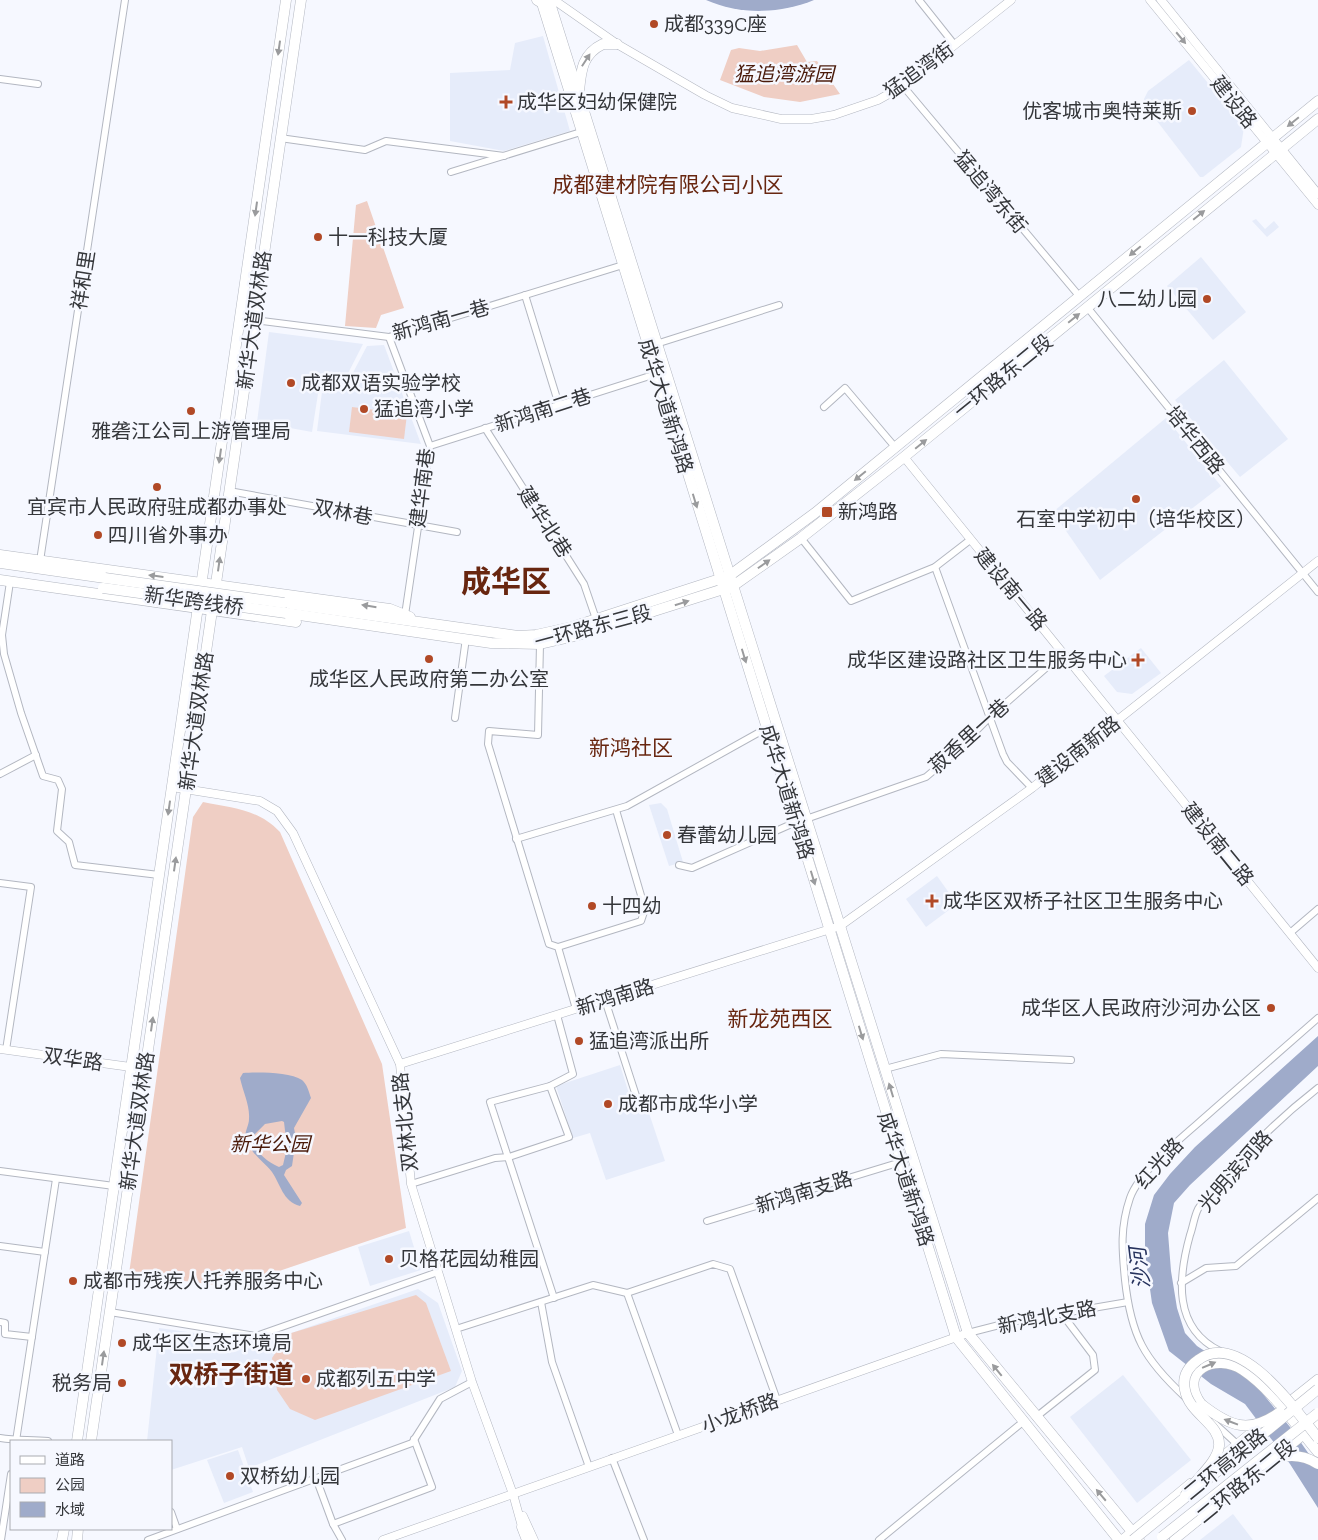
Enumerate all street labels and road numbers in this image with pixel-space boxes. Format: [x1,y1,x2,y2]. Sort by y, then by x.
street label: 猛追湾街 [880,37,958,103]
street label: 建设路 [1206,71,1262,133]
street label: 猛追湾东街 [950,146,1032,238]
street label: 祥和里 [66,248,100,312]
street label: 新华大道双林路 [232,249,276,391]
street label: 新鸿南一巷 [390,295,492,345]
street label: 一环路东二段 [949,329,1057,423]
street label: 成华大道新鸿路 [634,336,698,476]
street label: 新鸿南二巷 [492,383,594,437]
street label: 培华西路 [1161,401,1229,479]
street label: 建华南巷 [405,447,439,529]
street label: 建华北巷 [513,482,577,562]
street label: 双林巷 [311,494,375,530]
street label: 建设南一路 [970,543,1052,635]
street label: 新华跨线桥 [143,582,245,620]
street label: 一环路东三段 [532,600,654,654]
street label: 新华大道双林路 [174,650,218,792]
street label: 菽香里一巷 [924,694,1014,778]
street label: 建设南新路 [1031,711,1125,791]
street label: 成华大道新鸿路 [755,722,819,862]
street label: 建设南二路 [1177,798,1259,890]
street label: 新鸿南路 [573,974,657,1020]
street label: 双华路 [42,1043,104,1075]
street label: 新华大道双林路 [115,1050,159,1192]
street label: 双林北支路 [388,1071,422,1173]
street label: 成华大道新鸿路 [873,1109,939,1249]
street label: 光明滨河路 [1193,1125,1277,1217]
street label: 红光路 [1130,1133,1188,1193]
street label: 新鸿南支路 [753,1166,855,1218]
street label: 新鸿北支路 [996,1296,1098,1338]
street label: 小龙桥路 [698,1388,782,1438]
street label: 二环高架路 [1179,1423,1271,1505]
street label: 二环路东二段 [1192,1434,1300,1528]

